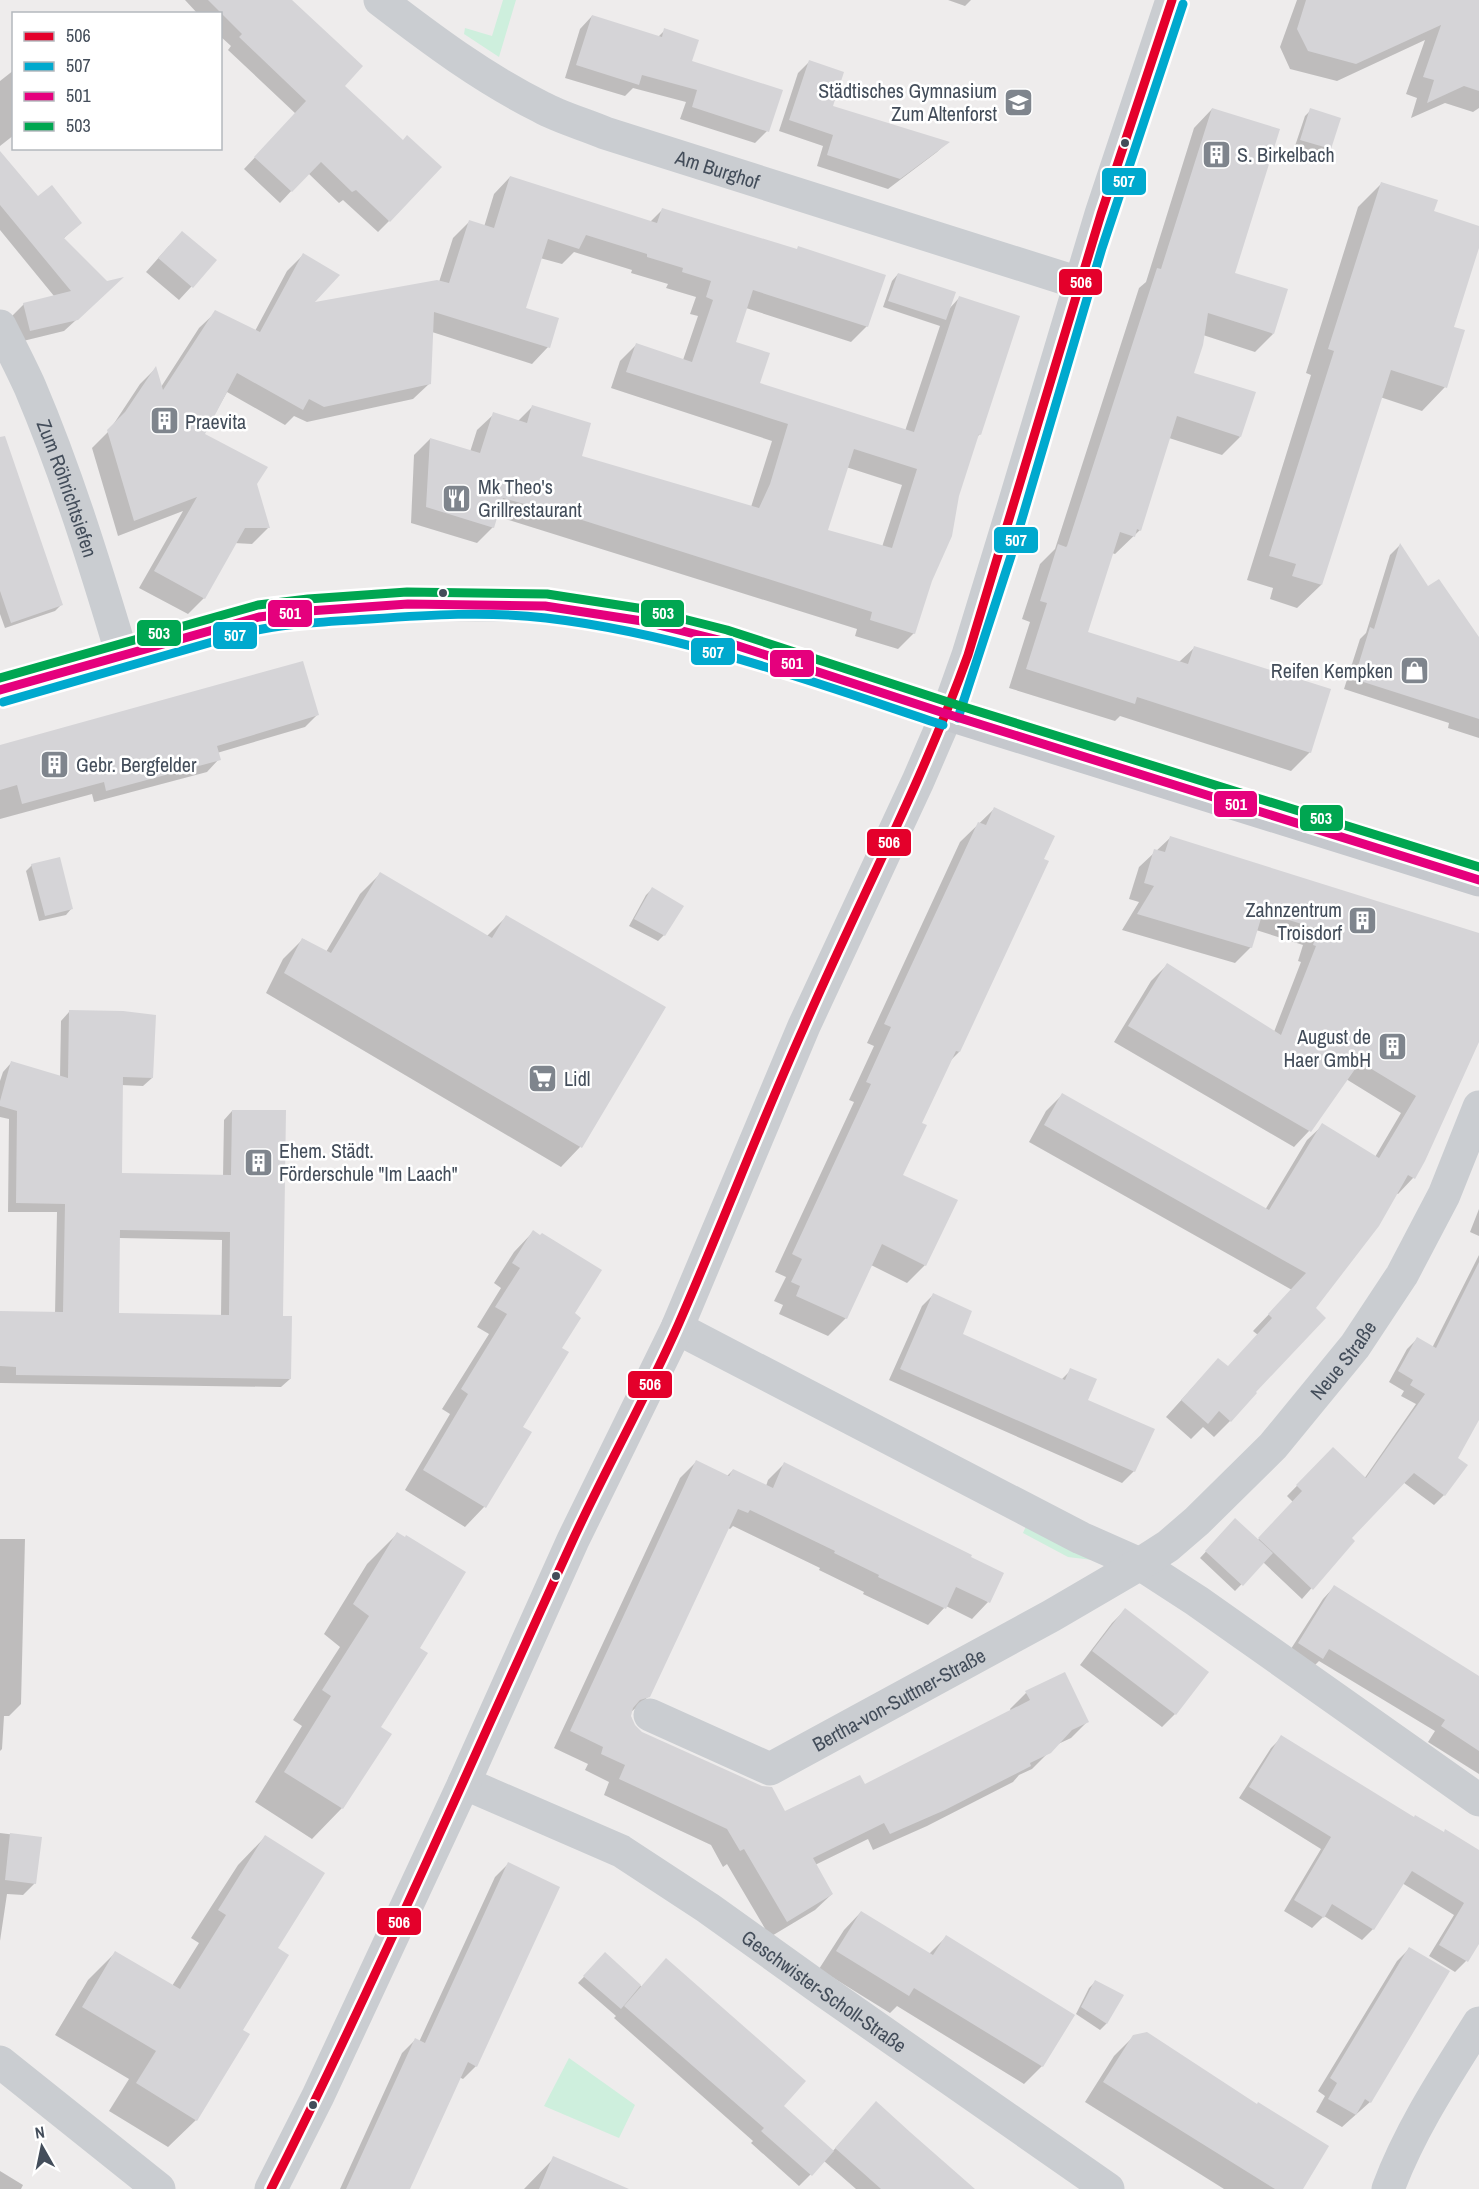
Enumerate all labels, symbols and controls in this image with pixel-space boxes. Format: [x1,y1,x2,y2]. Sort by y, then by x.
legend [12,12,222,150]
text: 506 [66,23,91,48]
text: 507 [66,53,91,78]
place label: Städtisches Gymnasium Zum Altenforst [818,77,997,127]
text: 501 [66,83,91,108]
school or university icon: Städtisches Gymnasium Zum Altenforst [1002,86,1034,118]
text: 503 [66,113,91,138]
unlabelled marker [1119,137,1131,149]
building icon: S. Birkelbach [1200,138,1232,170]
place label: S. Birkelbach [1237,141,1335,168]
street label: Am Burghof [671,142,764,195]
line badge: 507 [1101,167,1147,196]
text: 507 [1113,170,1135,192]
line badge: 506 [1058,268,1103,296]
text: 506 [1070,271,1092,293]
building icon: Praevita [148,405,180,437]
place label: Praevita [185,408,246,435]
street label: Zum Röhrichtsiefen [31,415,104,560]
place label: Mk Theo's Grillrestaurant [478,473,582,523]
restaurant icon: Mk Theo's Grillrestaurant [441,482,473,514]
line badge: 507 [993,526,1039,554]
text: 507 [1005,529,1027,551]
unlabelled marker [437,587,449,599]
line badge: 501 [267,599,313,628]
line badge: 503 [640,599,685,628]
text: 501 [279,602,302,624]
text: 503 [652,602,674,624]
line badge: 503 [136,619,182,647]
line badge: 507 [212,621,258,650]
text: 503 [148,622,170,644]
text: 507 [224,624,246,646]
line badge: 507 [690,637,736,666]
text: 507 [702,641,724,663]
line badge: 501 [769,649,815,678]
text: 501 [781,652,804,674]
shop icon: Reifen Kempken [1398,654,1430,686]
place label: Reifen Kempken [1271,657,1393,684]
building icon: Gebr. Bergfelder [39,748,71,780]
place label: Gebr. Bergfelder [76,751,197,778]
line badge: 501 [1213,790,1258,818]
text: 501 [1225,793,1248,815]
line badge: 503 [1299,804,1344,832]
text: 503 [1310,807,1332,829]
line badge: 506 [866,828,912,857]
text: 506 [878,831,900,853]
place label: Zahnzentrum Troisdorf [1245,896,1342,946]
building icon: Zahnzentrum Troisdorf [1347,904,1379,936]
place label: August de Haer GmbH [1284,1023,1371,1073]
building icon: August de Haer GmbH [1376,1031,1408,1063]
supermarket icon: Lidl [527,1062,559,1094]
place label: Lidl [564,1065,590,1092]
place label: Ehem. Städt. Förderschule "Im Laach" [279,1137,458,1187]
building icon: Ehem. Städt. Förderschule "Im Laach" [242,1146,274,1178]
street label: Neue Straße [1303,1315,1382,1405]
line badge: 506 [627,1370,673,1399]
text: 506 [639,1373,661,1395]
unlabelled marker [550,1570,562,1582]
street label: Bertha-von-Suttner-Straße [807,1641,990,1757]
line badge: 506 [376,1907,422,1936]
text: 506 [388,1911,410,1933]
street label: Geschwister-Scholl-Straße [737,1923,912,2058]
unlabelled marker [307,2099,319,2111]
north arrow [12,2117,72,2177]
text: N [33,2121,46,2144]

